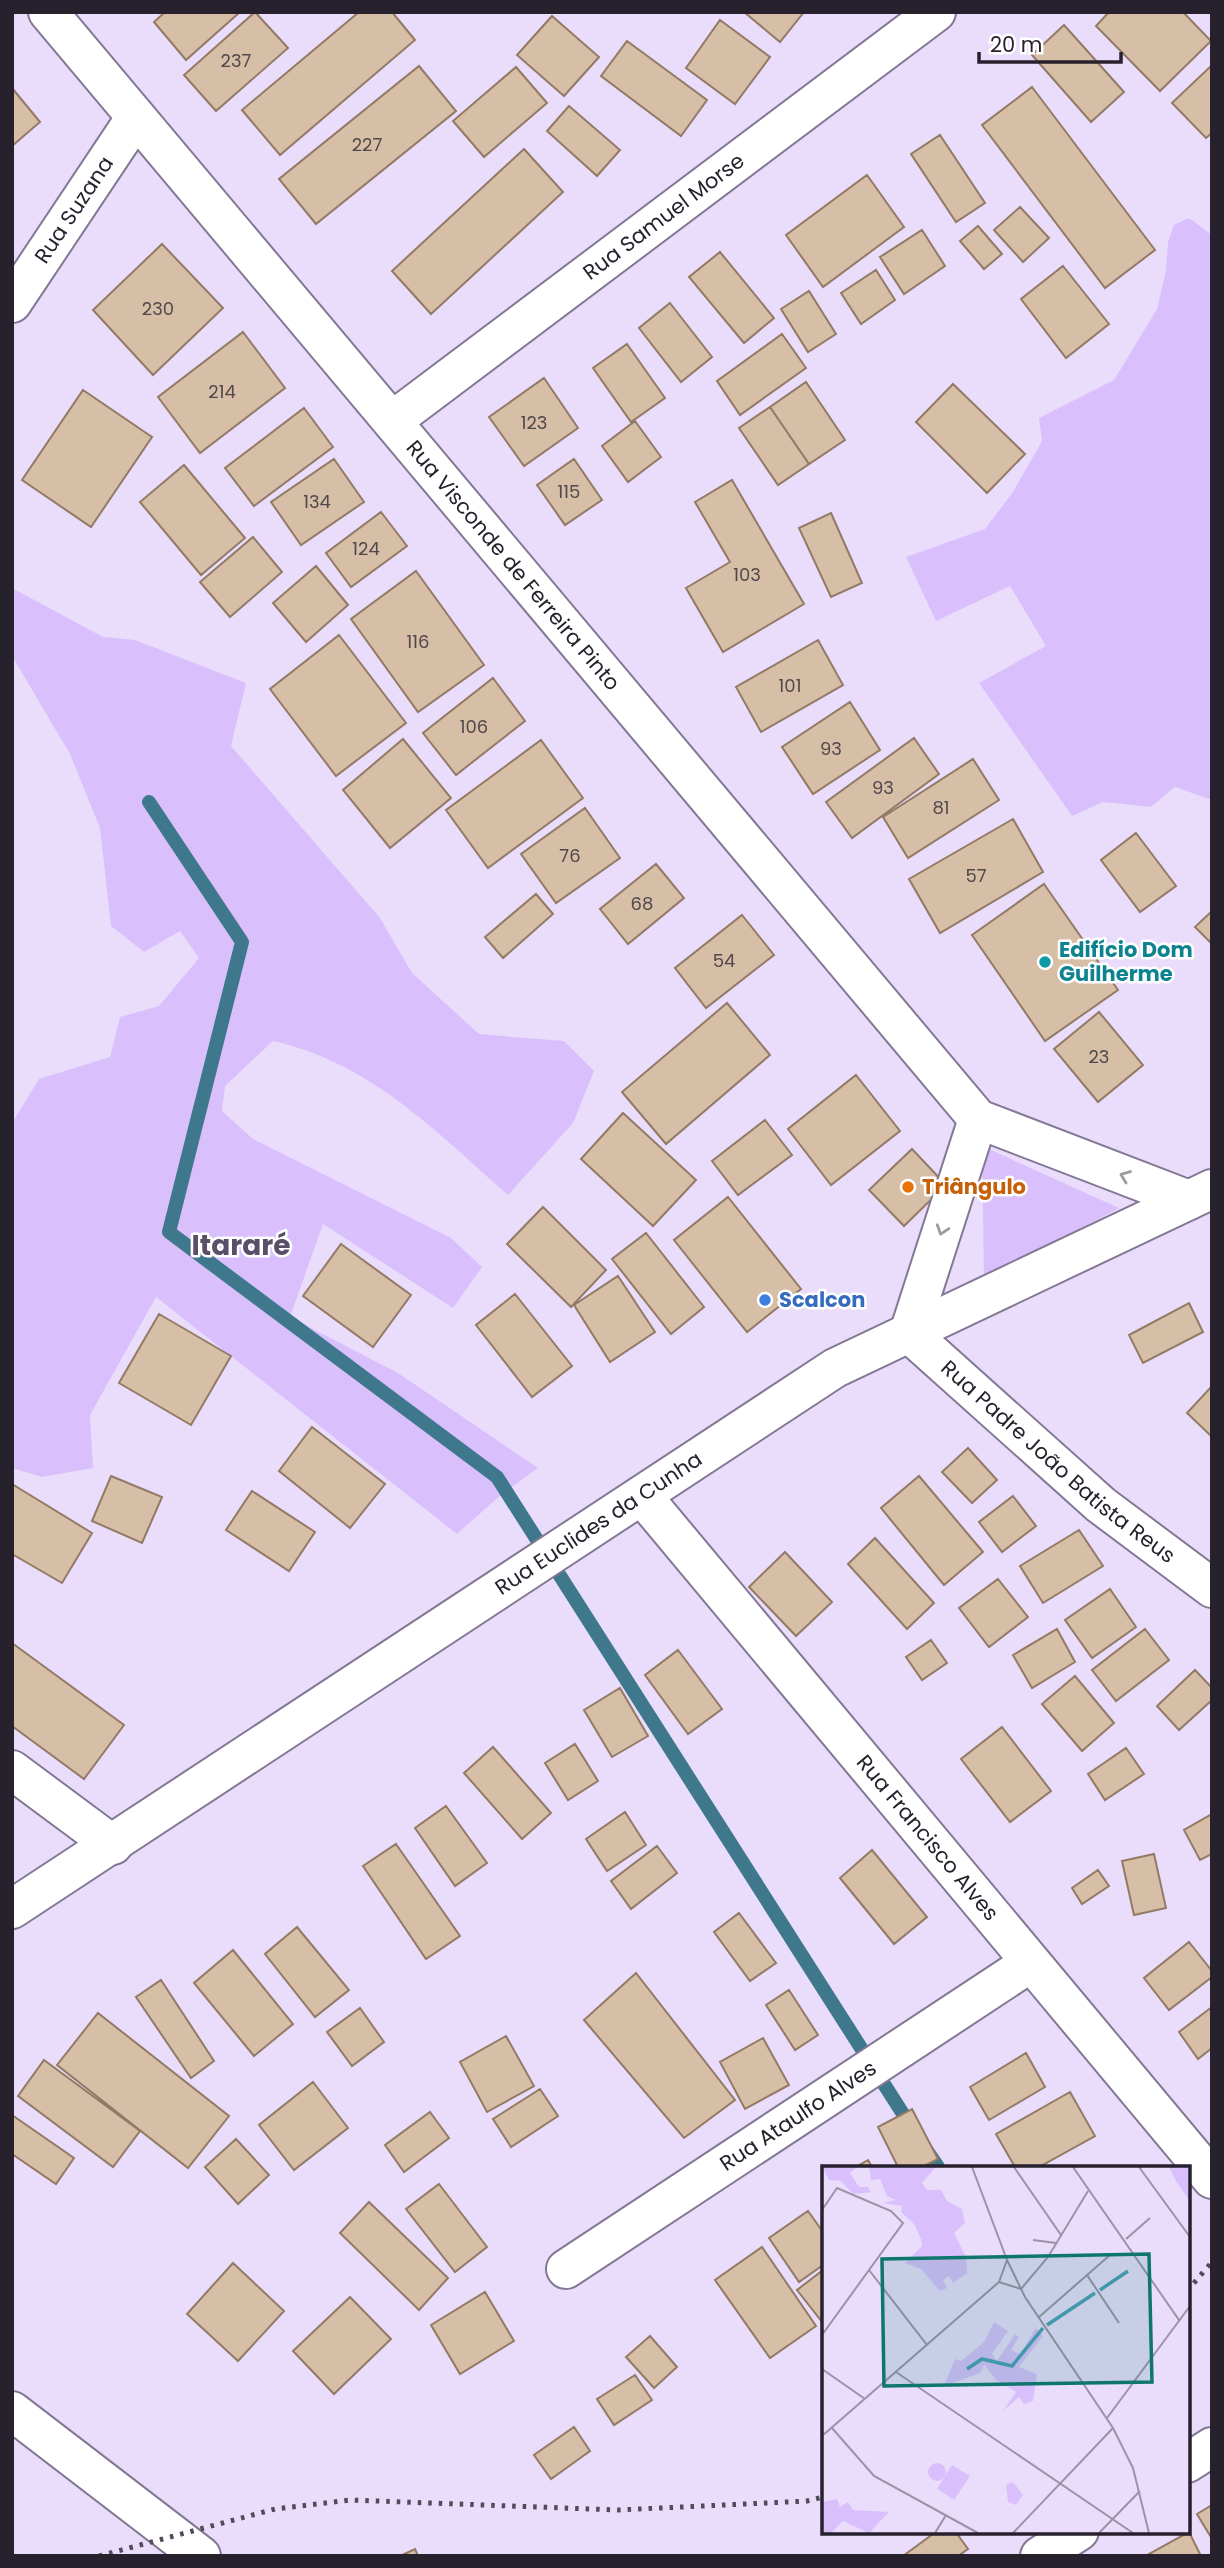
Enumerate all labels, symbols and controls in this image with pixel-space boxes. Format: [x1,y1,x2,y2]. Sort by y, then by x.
scale bar [979,21,1121,65]
text: 20 m [990,30,1043,59]
house number: 237 [221,48,252,73]
house number: 227 [352,132,382,157]
street label: Rua Samuel Morse [577,146,750,286]
street label: Rua Suzana [27,150,120,269]
house number: 230 [142,296,174,321]
house number: 214 [208,379,236,404]
house number: 123 [521,410,547,435]
street label: Rua Visconde de Ferreira Pinto [400,434,627,697]
house number: 115 [558,479,580,504]
house number: 134 [303,489,331,514]
house number: 124 [352,536,380,561]
house number: 103 [733,562,761,587]
house number: 116 [407,629,429,654]
house number: 101 [779,673,801,698]
house number: 106 [460,714,488,739]
house number: 93 [820,736,842,761]
house number: 93 [872,775,894,800]
house number: 81 [932,795,950,820]
house number: 76 [559,843,581,868]
house number: 57 [965,863,987,888]
house number: 68 [631,891,653,916]
place label: Edifício Dom Guilherme [1059,935,1193,988]
house number: 54 [713,948,735,973]
marker: Edifício Dom Guilherme [1037,954,1053,970]
house number: 23 [1089,1044,1109,1069]
one-way arrow [1120,1170,1132,1184]
place label: Triângulo [922,1172,1026,1201]
marker: Triângulo [900,1179,916,1195]
one-way arrow [936,1224,950,1236]
district label: Itararé [192,1226,290,1265]
place label: Scalcon [779,1285,865,1314]
marker: Scalcon [757,1292,773,1308]
street label: Rua Padre João Batista Reus [935,1353,1181,1570]
street label: Rua Euclides da Cunha [489,1444,707,1602]
street label: Rua Francisco Alves [850,1748,1006,1927]
street label: Rua Ataulfo Alves [714,2053,882,2178]
inset map [822,2166,1189,2533]

